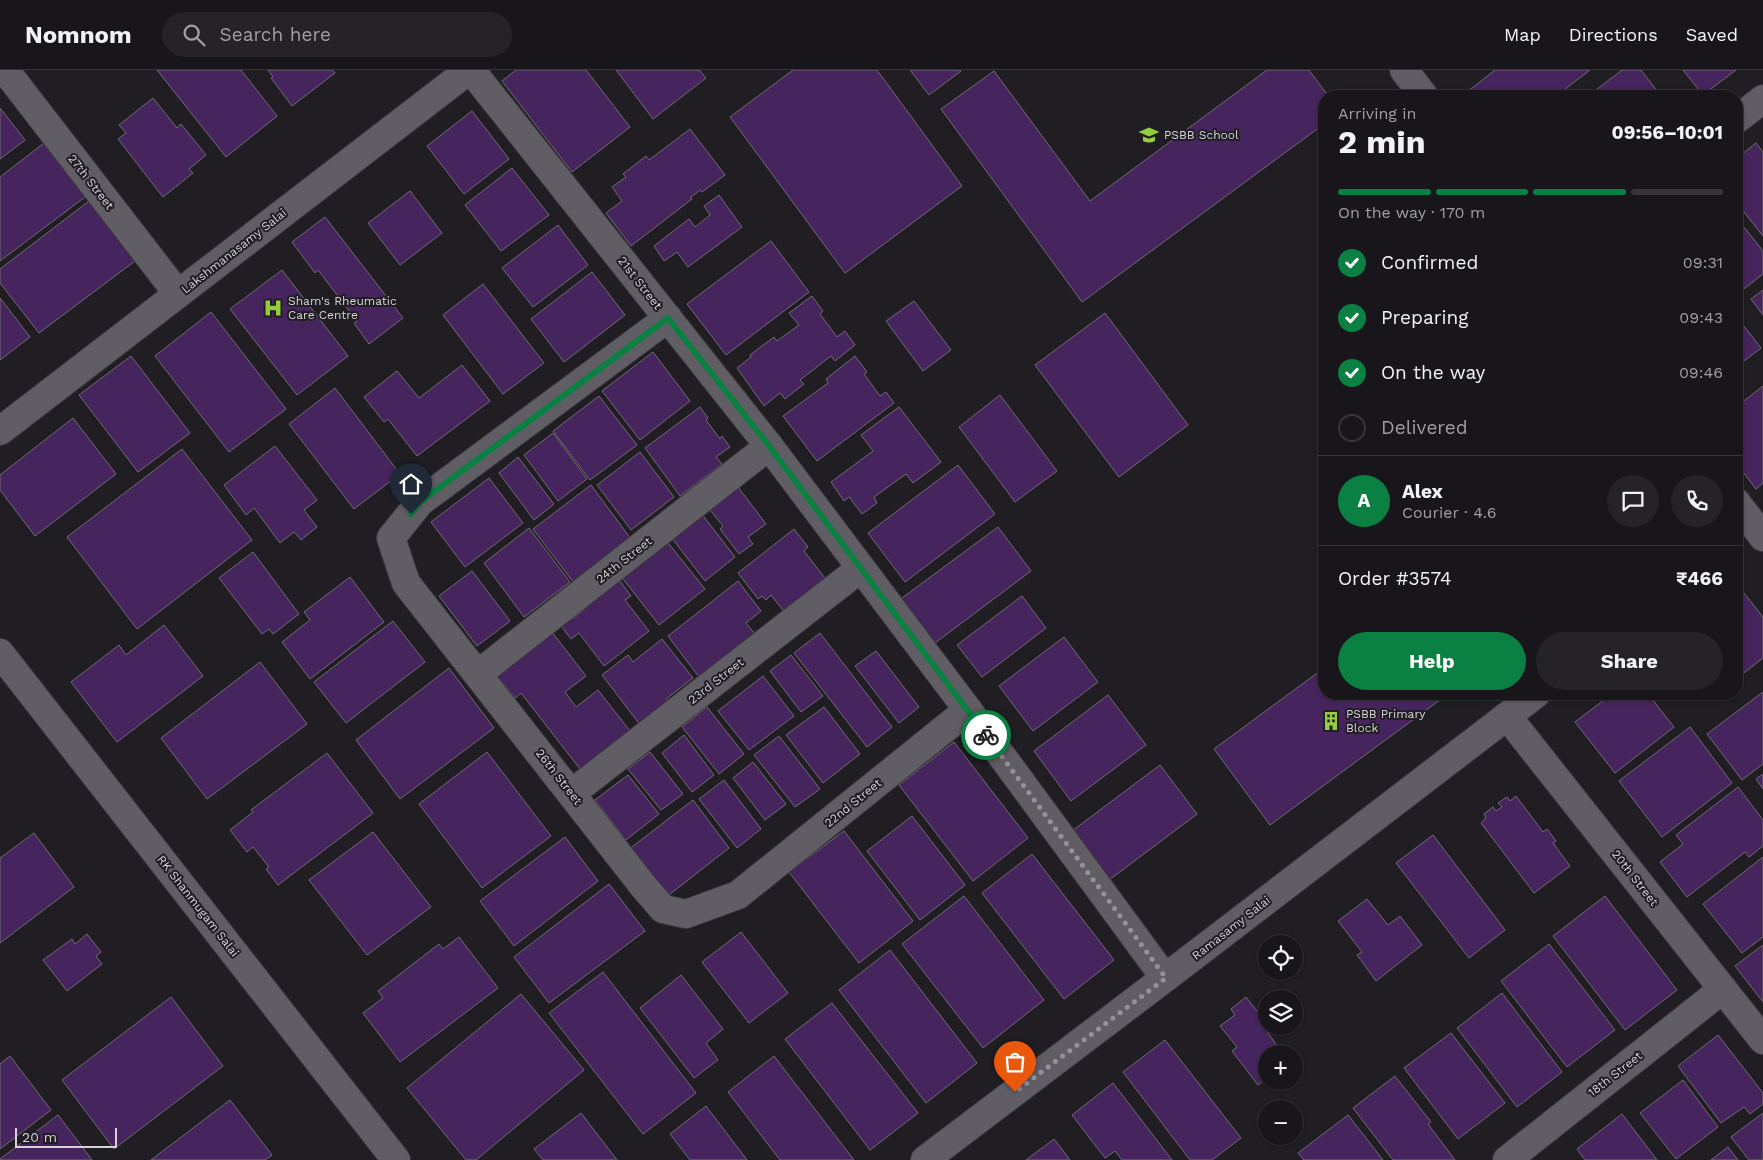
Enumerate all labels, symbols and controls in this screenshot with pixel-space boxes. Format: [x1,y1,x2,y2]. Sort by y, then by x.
search box [162,12,512,57]
text: Nomnom [25,21,132,49]
icon: search [180,21,208,49]
text: Search here [220,23,331,46]
text: Map [1504,24,1541,45]
text: Directions [1569,24,1658,45]
text: Saved [1686,24,1738,45]
text: Arriving in [1338,104,1416,123]
text: 09:56–10:01 [1612,121,1723,144]
text: 2 min [1338,123,1426,161]
school or university icon: PSBB School [1138,124,1160,146]
place label: PSBB School [1164,128,1239,142]
street label: 27th Street [65,152,117,212]
text: On the way · 170 m [1338,203,1485,222]
street label: Lakshmanasamy Salai [179,206,289,296]
icon: check [1338,249,1366,277]
text: Confirmed [1381,251,1478,274]
text: 09:31 [1683,253,1723,272]
street label: 21st Street [615,254,665,312]
place label: Sham's Rheumatic Care Centre [288,294,397,322]
hospital icon: Sham's Rheumatic Care Centre [262,297,284,319]
icon: check [1338,304,1366,332]
text: Preparing [1381,306,1468,329]
text: 09:43 [1679,308,1723,327]
icon: check [1338,359,1366,387]
text: On the way [1381,361,1485,384]
text: 09:46 [1679,363,1723,382]
text: Delivered [1381,416,1468,439]
pin [390,463,432,514]
icon: home [397,470,425,498]
button: chat [1607,475,1659,527]
button: phone [1671,475,1723,527]
text: Alex [1402,480,1443,503]
text: A [1358,489,1370,512]
text: Courier · 4.6 [1402,503,1497,522]
street label: 24th Street [593,534,655,586]
text: Order #3574 [1338,567,1452,590]
text: ₹466 [1676,567,1723,590]
button: Help [1338,632,1526,690]
button: Share [1536,632,1723,690]
street label: 23rd Street [686,655,746,707]
place label: PSBB Primary Block [1346,707,1426,735]
courier [961,710,1011,760]
building icon: PSBB Primary Block [1320,710,1342,732]
icon: bike [972,721,1000,749]
street label: 26th Street [533,746,585,808]
street label: 22nd Street [822,776,884,830]
street label: 20th Street [1609,847,1661,909]
street label: RK Shanmugam Salai [154,853,242,959]
street label: Ramasamy Salai [1189,893,1273,963]
map controls [1258,935,1303,1145]
button: locate [1258,935,1303,980]
button: layers [1258,990,1303,1035]
pin [994,1041,1036,1092]
button: + [1258,1045,1303,1090]
icon: bag [1001,1048,1029,1076]
street label: 18th Street [1585,1049,1645,1099]
button: − [1258,1100,1303,1145]
scale bar [15,1125,118,1148]
text: 20 m [22,1129,57,1145]

